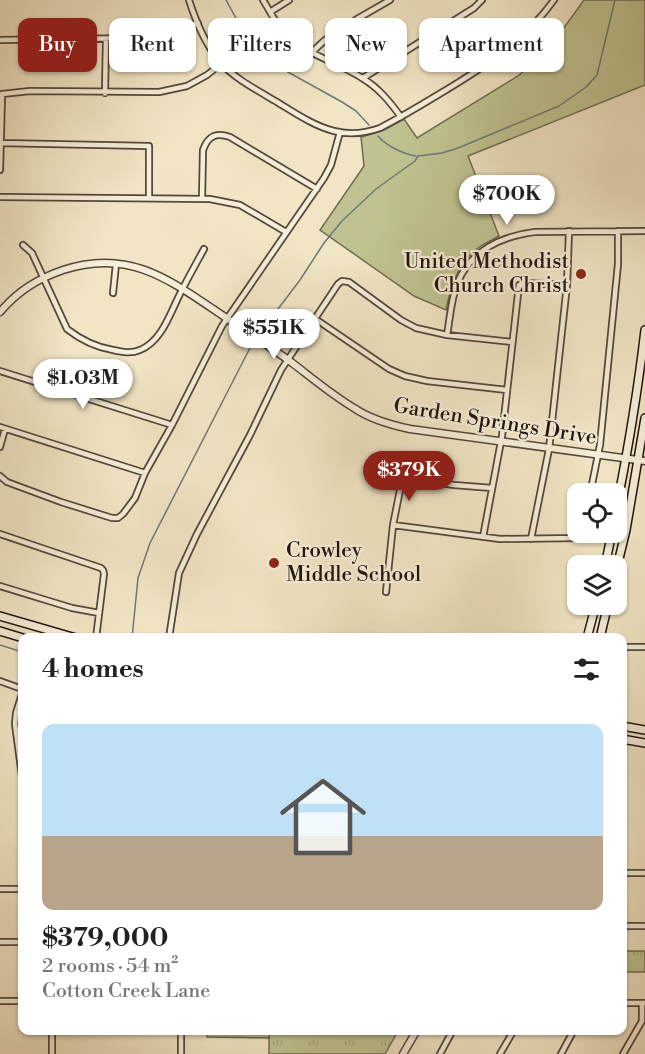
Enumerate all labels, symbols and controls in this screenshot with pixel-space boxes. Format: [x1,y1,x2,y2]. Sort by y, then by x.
chip: Buy [18,18,97,72]
chip: Rent [109,18,196,72]
chip: Filters [208,18,313,72]
chip: New [325,18,407,72]
chip: Apartment [419,18,564,72]
pin: $700K [465,175,549,226]
text: $700K [473,182,541,207]
place label: United Methodist Church Christ [404,249,570,299]
marker: United Methodist Church Christ [574,267,588,281]
pin: $551K [232,309,316,360]
text: $551K [243,316,305,341]
pin: $1.03M [34,359,132,410]
text: $1.03M [47,366,119,391]
street label: Garden Springs Drive [392,393,598,451]
pin: $379K [367,451,451,502]
text: $379K [377,458,441,483]
map controls [567,483,627,615]
button: locate [567,483,627,543]
place label: Crowley Middle School [286,538,421,588]
button: layers [567,555,627,615]
marker: Crowley Middle School [267,556,281,570]
text: 4 homes [42,653,144,685]
icon: filters [570,653,603,686]
icon: home [269,763,377,871]
text: $379,000 [42,922,169,954]
text: 2 rooms · 54 m² [42,954,178,979]
text: Cotton Creek Lane [42,979,210,1004]

